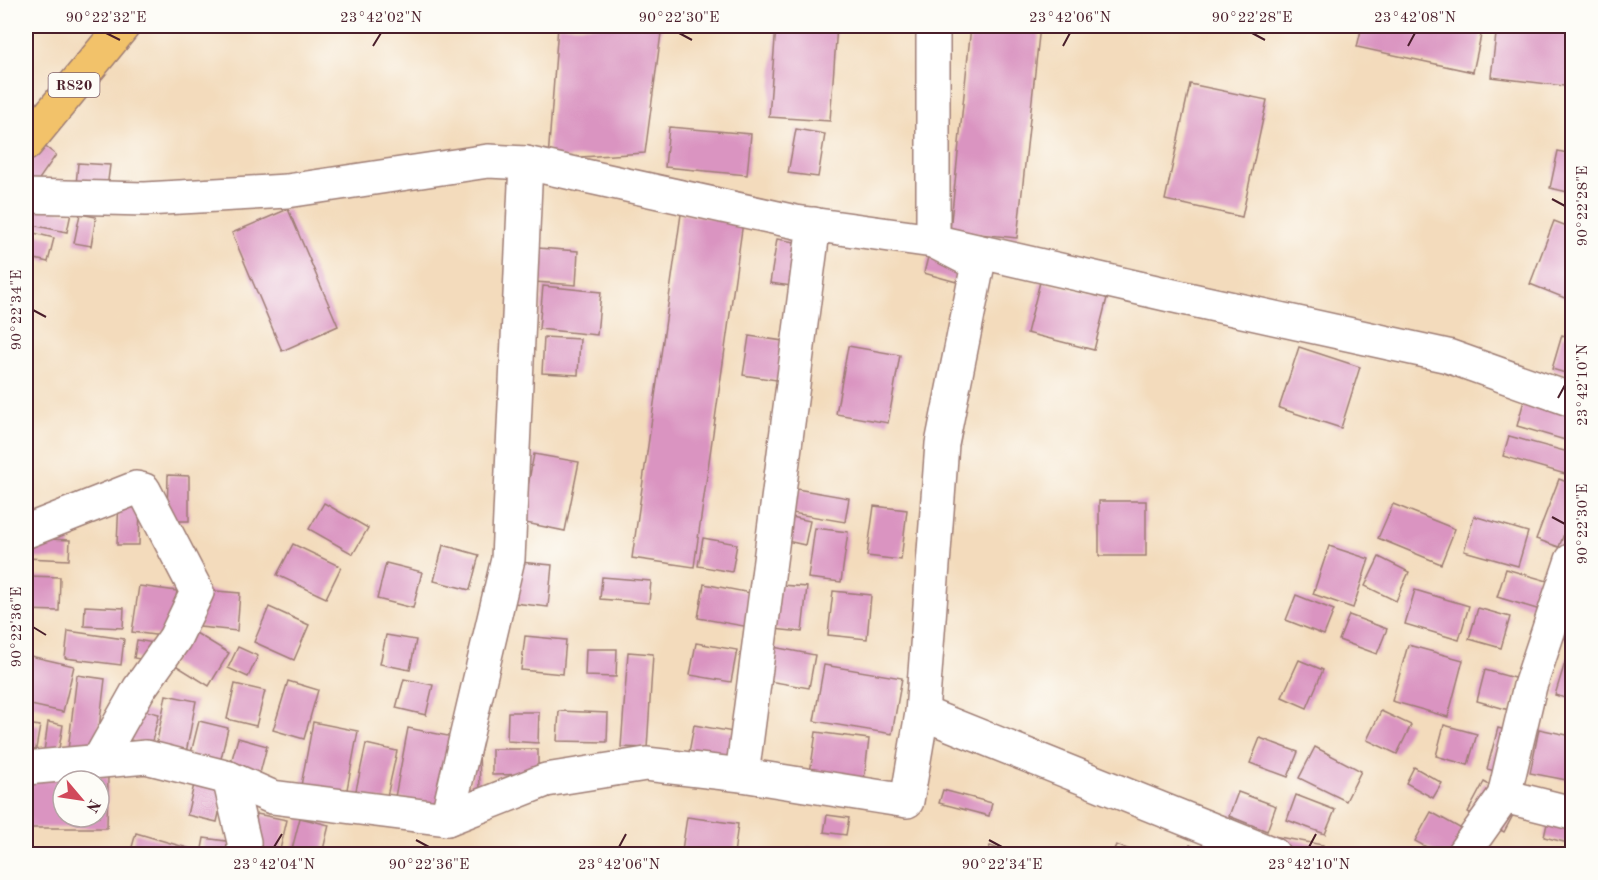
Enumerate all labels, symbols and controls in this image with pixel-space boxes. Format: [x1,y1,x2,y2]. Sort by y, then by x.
text: 90°22'32"E [66,11,146,26]
text: 23°42'02"N [340,11,422,26]
text: 90°22'30"E [639,11,719,26]
text: 23°42'06"N [1029,11,1111,26]
text: 90°22'28"E [1212,11,1292,26]
text: 23°42'08"N [1374,11,1456,26]
road number: R820 [48,73,100,97]
text: 90°22'28"E [1576,166,1591,246]
text: 90°22'34"E [10,270,25,350]
text: 23°42'10"N [1576,344,1591,426]
text: 90°22'30"E [1576,484,1591,564]
text: 90°22'36"E [10,587,25,667]
north arrow [51,769,111,829]
text: N [82,796,102,815]
text: 23°42'04"N [233,858,315,873]
text: 90°22'36"E [389,858,469,873]
text: 23°42'06"N [578,858,660,873]
text: 90°22'34"E [962,858,1042,873]
text: 23°42'10"N [1268,858,1350,873]

